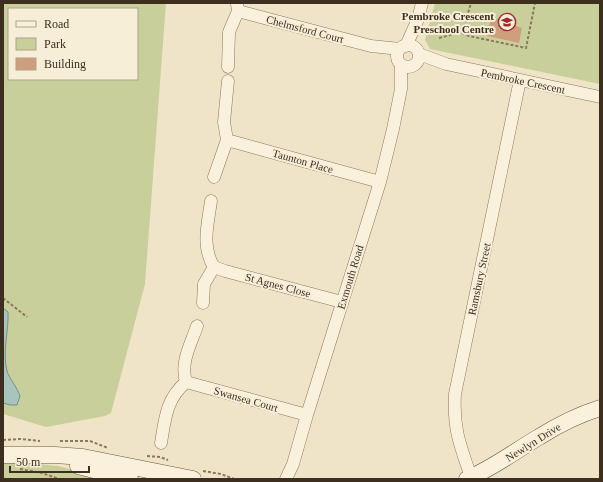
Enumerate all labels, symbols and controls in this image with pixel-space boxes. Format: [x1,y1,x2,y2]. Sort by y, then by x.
legend [8,8,138,80]
place label: Pembroke Crescent Preschool Centre [402,10,494,35]
school or university icon: Pembroke Crescent Preschool Centre [497,12,517,32]
street label: Chelmsford Court [265,13,345,45]
text: Road [44,17,69,31]
text: Park [44,37,66,51]
text: Building [44,57,86,71]
street label: Pembroke Crescent [480,66,566,96]
street label: Taunton Place [271,147,335,175]
street label: Ramsbury Street [465,242,493,316]
street label: Exmouth Road [335,243,366,310]
street label: St Agnes Close [244,271,312,300]
street label: Swansea Court [212,384,280,414]
street label: Newlyn Drive [503,420,563,464]
scale bar [10,448,89,474]
text: 50 m [16,455,41,469]

